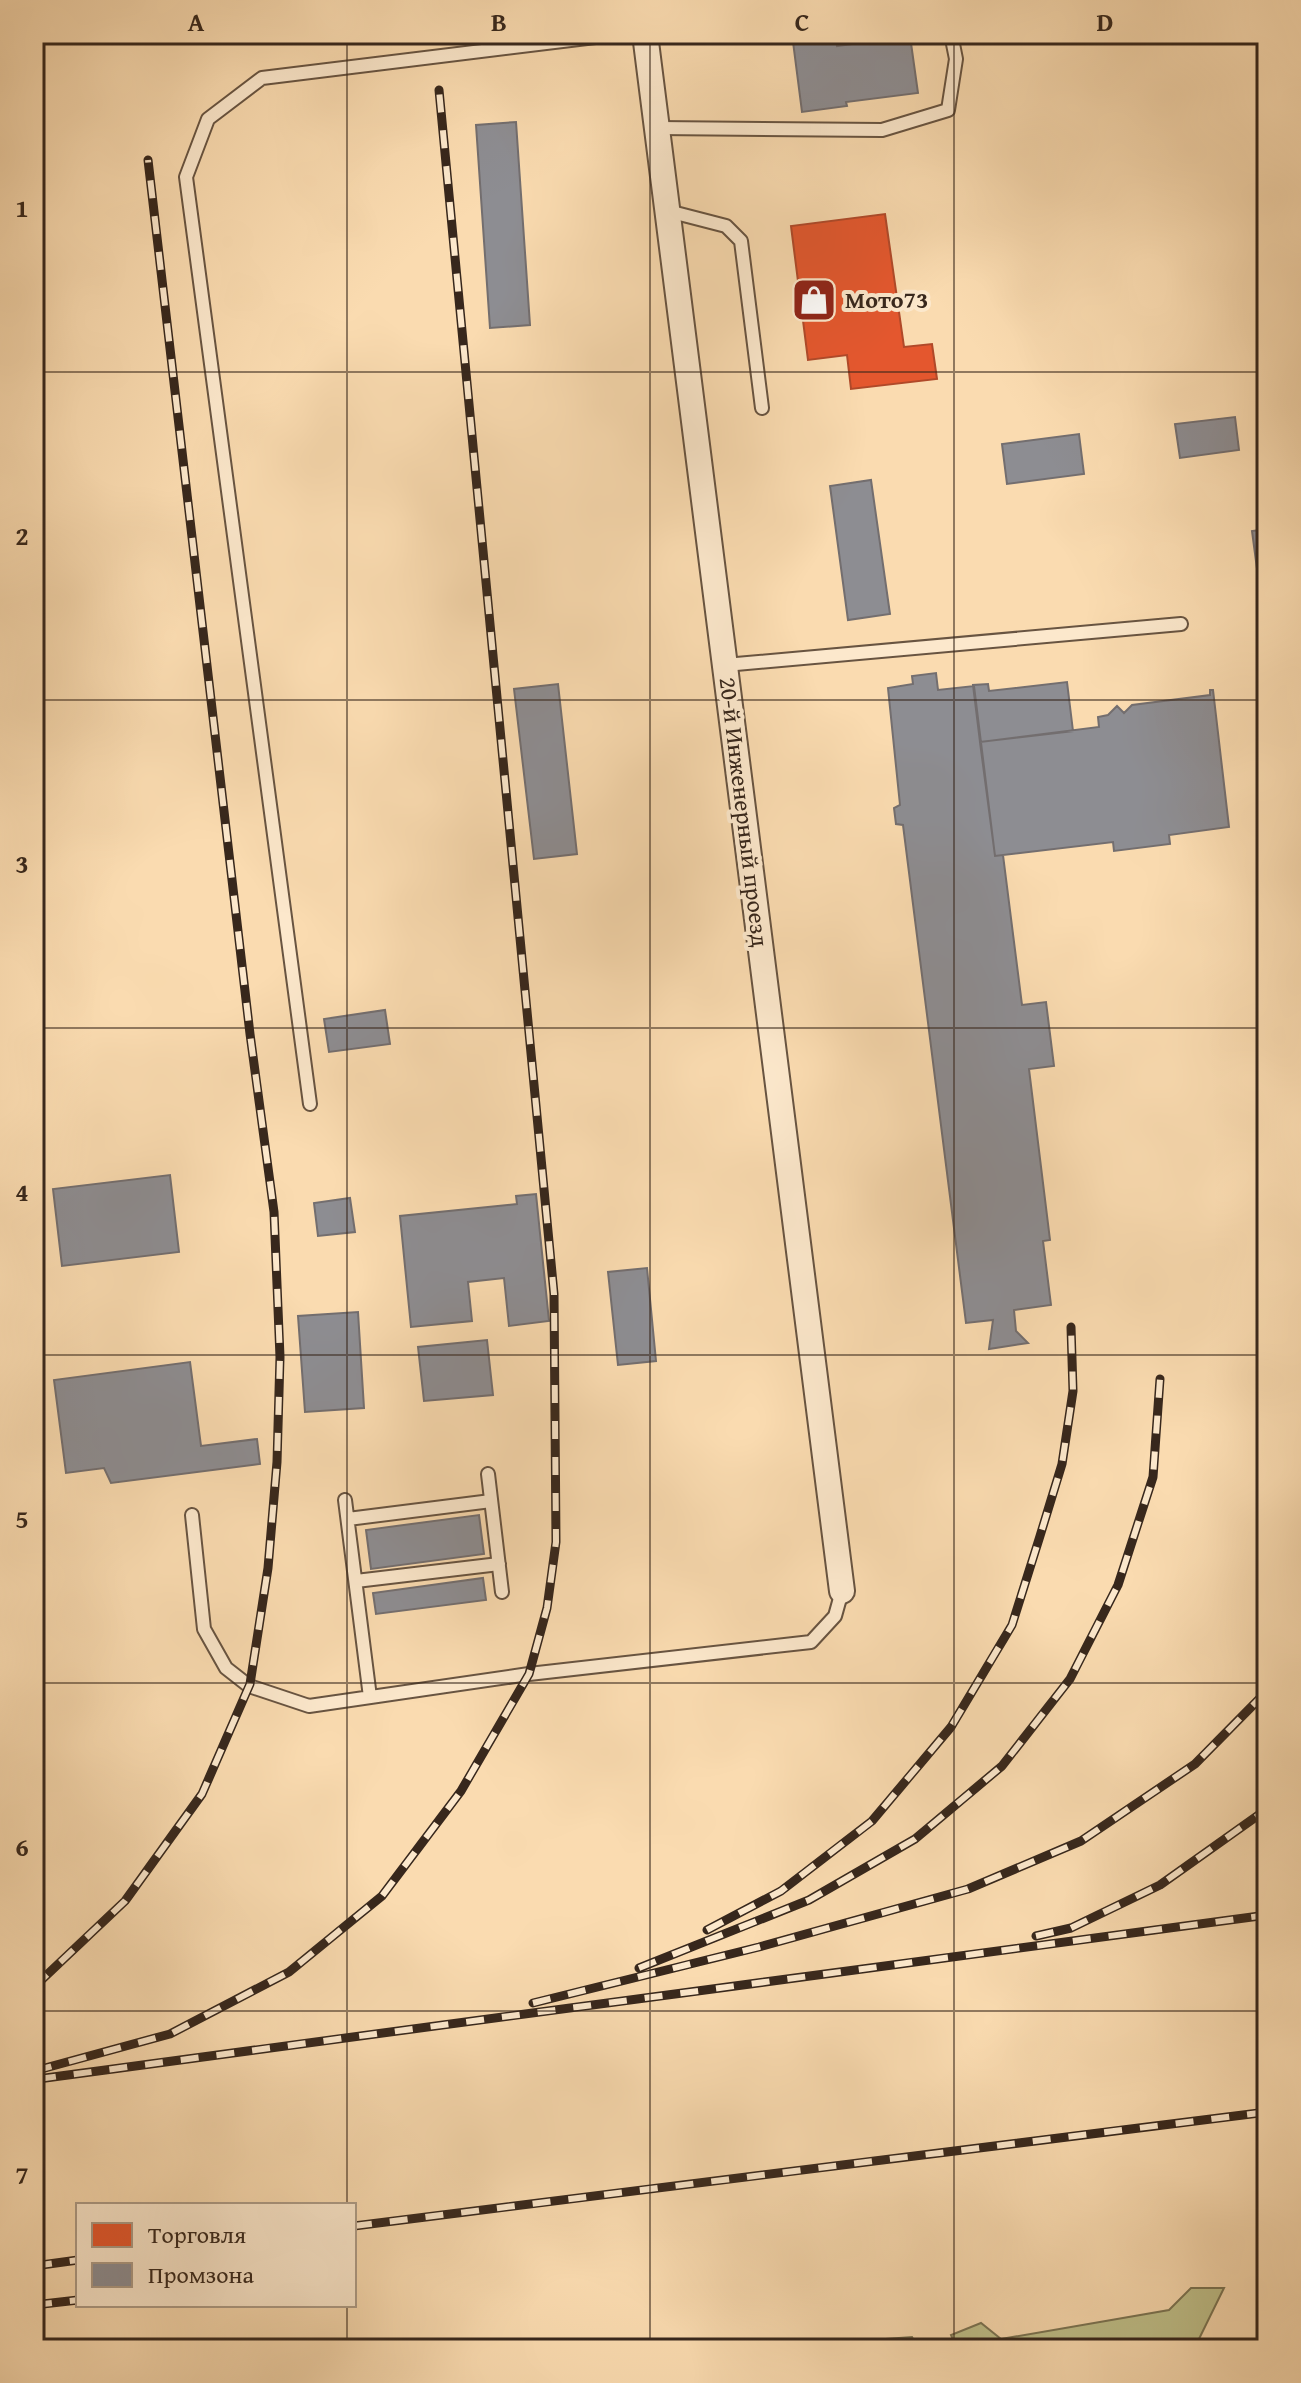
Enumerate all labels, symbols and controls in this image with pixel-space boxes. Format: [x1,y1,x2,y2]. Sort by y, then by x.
text: A [188,2,205,41]
text: B [491,2,507,41]
text: C [795,2,809,41]
text: D [1097,2,1113,41]
text: 1 [15,188,29,227]
shop icon: Мото73 [790,276,838,324]
place label: Мото73 [845,282,928,317]
text: 2 [15,516,29,555]
street label: 20-й Инженерный проезд [711,675,778,949]
text: 3 [15,844,29,883]
text: 4 [15,1172,29,1211]
text: 5 [15,1499,29,1538]
text: 6 [15,1827,29,1866]
text: 7 [15,2155,29,2194]
legend [76,2203,356,2307]
text: Торговля [148,2217,246,2252]
text: Промзона [148,2257,254,2292]

